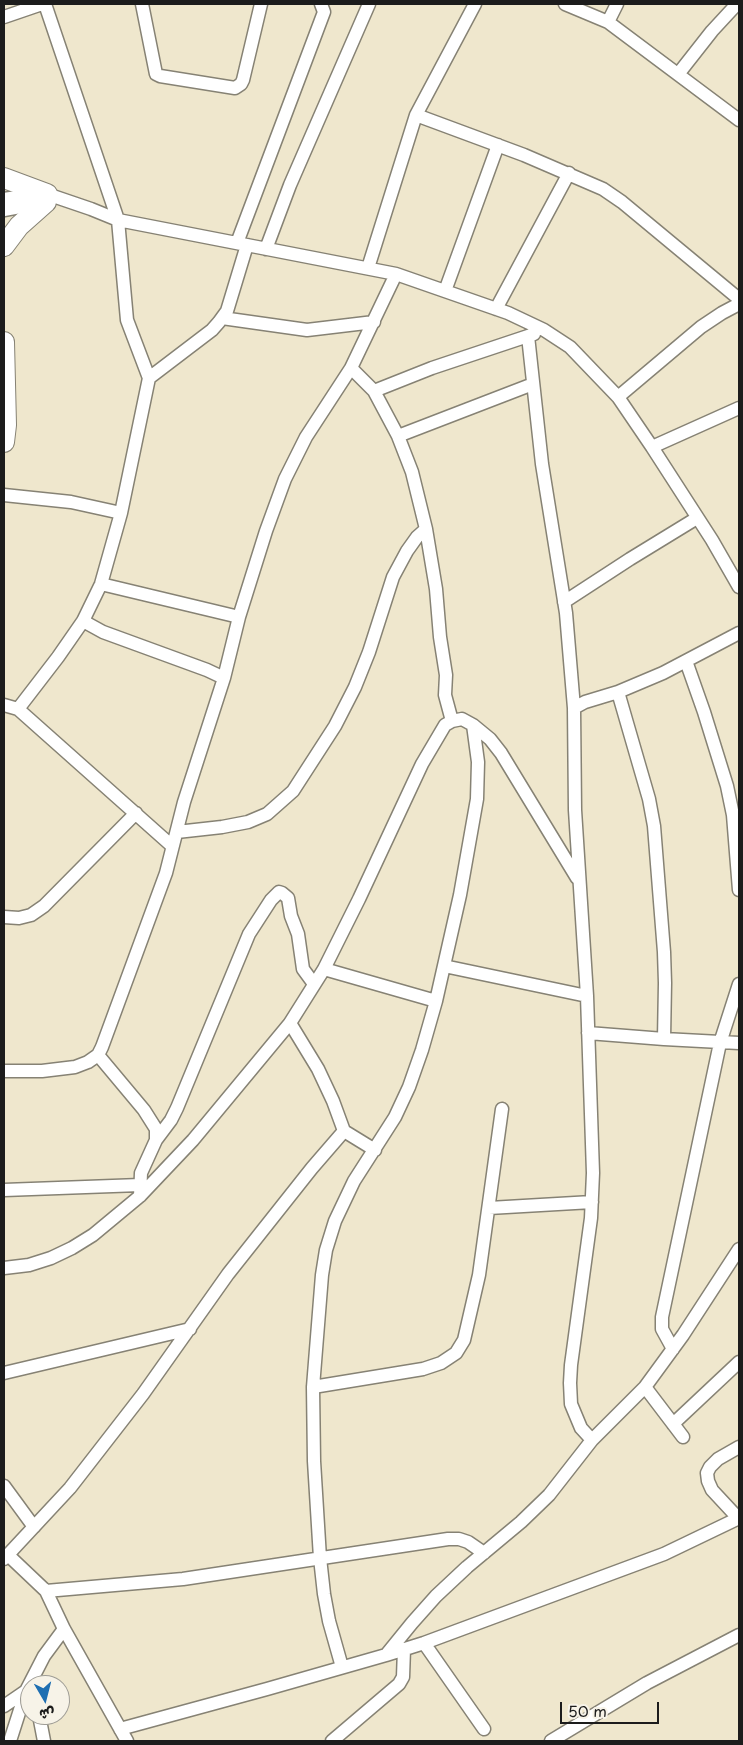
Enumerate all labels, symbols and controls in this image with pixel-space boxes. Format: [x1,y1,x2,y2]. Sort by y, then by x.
north arrow [20,1675,70,1725]
scale bar [563,1692,662,1724]
text: 50 m [568,1699,607,1722]
text: ش [38,1703,56,1726]

